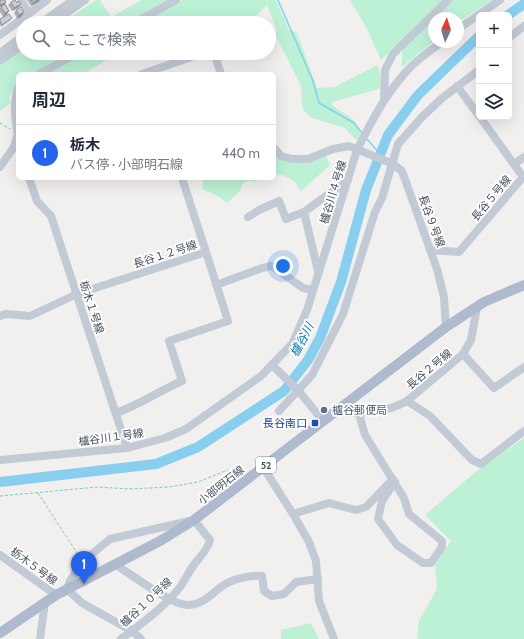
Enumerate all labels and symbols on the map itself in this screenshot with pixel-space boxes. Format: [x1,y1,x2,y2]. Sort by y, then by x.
north arrow [428,12,464,48]
street label: 櫨谷川４号線 [317,158,349,226]
street label: 長谷５号線 [468,172,514,224]
street label: 長谷９号線 [416,193,448,249]
street label: 長谷１２号線 [131,237,199,271]
your location [273,256,293,276]
street label: 栃木１号線 [77,279,107,335]
water label: 櫨谷川 [286,319,318,359]
street label: 長谷２号線 [403,346,455,392]
place label: 櫨谷郵便局 [332,403,387,417]
marker: 櫨谷郵便局 [319,405,329,415]
place label: 長谷南口 [263,416,307,430]
marker: 長谷南口 [310,418,320,428]
street label: 櫨谷川１号線 [77,425,145,449]
road number: 52 [256,457,276,473]
street label: 小部明石線 [195,463,247,507]
street label: 栃木５号線 [8,544,60,588]
pin: 1 [71,551,97,584]
street label: 櫨谷１０号線 [117,574,175,630]

